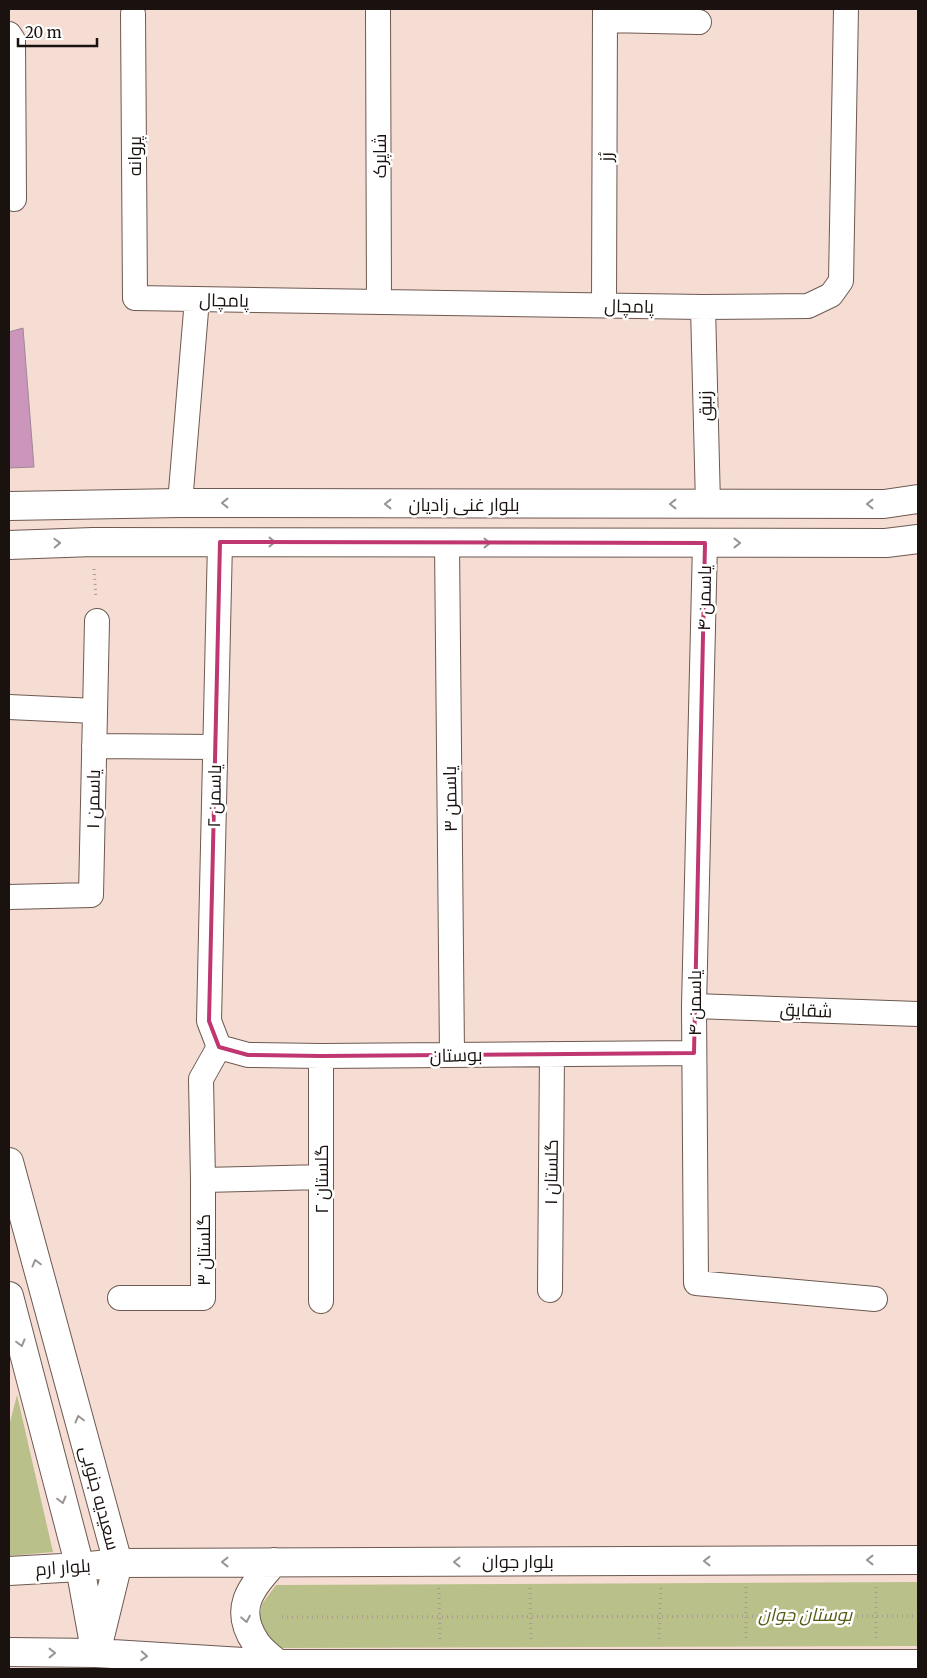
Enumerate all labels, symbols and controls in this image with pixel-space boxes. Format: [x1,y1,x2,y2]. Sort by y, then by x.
scale bar [18,15,96,47]
text: 20 m [25,23,62,42]
street label: شاپرک [368,134,392,178]
street label: پروانه [123,136,147,176]
street label: رُز [594,152,617,163]
street label: پامچال [199,288,249,313]
street label: پامچال [604,294,654,319]
street label: زنبق [693,390,718,422]
street label: بلوار غنی زادیان [408,493,520,516]
one-way arrow [221,498,228,508]
one-way arrow [383,499,391,509]
one-way arrow [668,499,676,509]
one-way arrow [866,499,874,509]
one-way arrow [269,537,277,548]
one-way arrow [54,538,62,549]
one-way arrow [484,538,492,548]
one-way arrow [734,538,742,548]
street label: یاسمن ۴ [692,565,716,631]
street label: یاسمن ۲ [202,764,226,828]
street label: یاسمن ۳ [438,766,462,832]
street label: یاسمن ۱ [81,769,105,829]
street label: یاسمن ۴ [683,970,706,1036]
street label: شقایق [779,998,833,1023]
street label: بوستان [429,1043,483,1067]
street label: گلستان ۱ [539,1139,563,1205]
street label: گلستان ۲ [310,1144,333,1214]
street label: گلستان ۳ [192,1214,215,1286]
one-way arrow [32,1259,42,1267]
one-way arrow [15,1338,26,1347]
one-way arrow [74,1415,85,1424]
street label: سعیدیه جنوبی [75,1443,125,1553]
one-way arrow [57,1495,67,1503]
street label: بلوار جوان [482,1550,554,1573]
street label: بلوار ارم [35,1554,92,1581]
one-way arrow [865,1555,873,1565]
one-way arrow [453,1556,461,1567]
one-way arrow [703,1556,710,1566]
one-way arrow [220,1557,228,1567]
park label: بوستان جوان [758,1603,853,1626]
one-way arrow [241,1614,251,1623]
one-way arrow [48,1648,56,1658]
one-way arrow [141,1650,149,1661]

